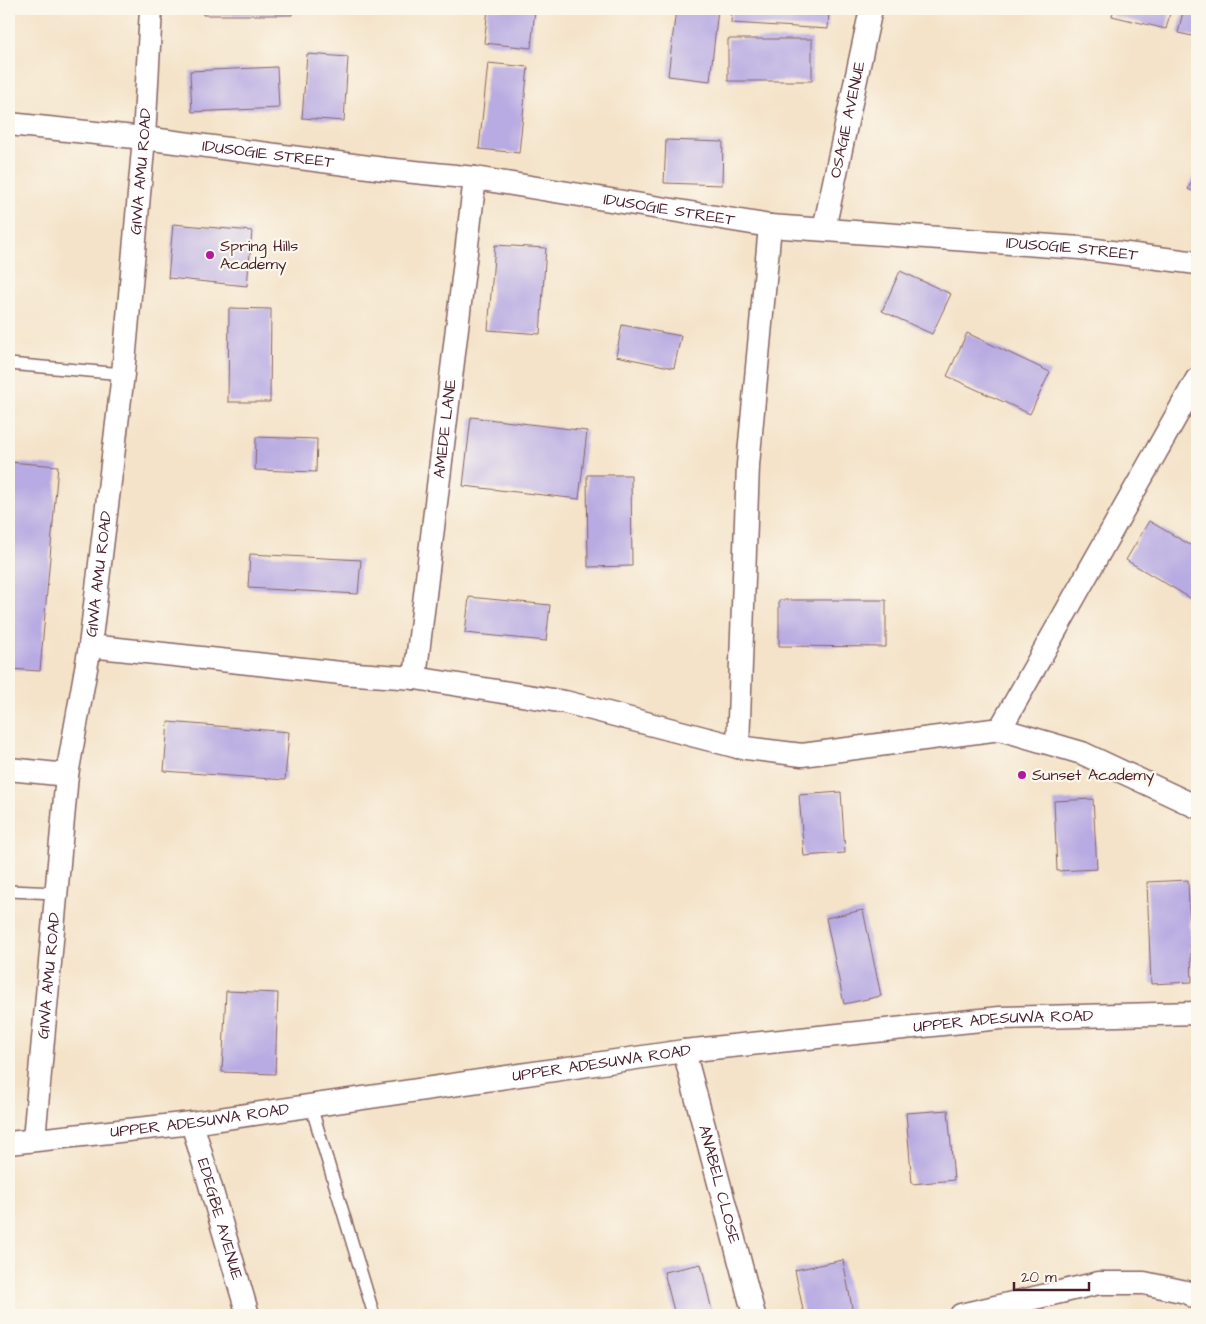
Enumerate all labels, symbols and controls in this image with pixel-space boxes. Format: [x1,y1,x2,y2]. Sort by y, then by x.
street label: OSAGIE AVENUE [824,59,871,180]
street label: GIWA AMU ROAD [124,107,157,235]
street label: IDUSOGIE STREET [201,135,335,173]
street label: IDUSOGIE STREET [602,188,737,231]
street label: IDUSOGIE STREET [1005,232,1139,266]
place label: Spring Hills Academy [220,235,298,276]
marker: Spring Hills Academy [204,249,216,261]
street label: AMEDE LANE [428,377,462,480]
street label: GIWA AMU ROAD [80,510,117,638]
place label: Sunset Academy [1032,764,1155,787]
marker: Sunset Academy [1016,769,1028,781]
street label: GIWA AMU ROAD [32,912,65,1040]
street label: UPPER ADESUWA ROAD [912,1005,1093,1038]
street label: UPPER ADESUWA ROAD [511,1039,692,1087]
street label: UPPER ADESUWA ROAD [109,1098,291,1143]
street label: ANABEL CLOSE [693,1123,746,1247]
street label: EDEGBE AVENUE [192,1156,248,1283]
scale bar [1014,1259,1088,1291]
text: 20 m [1021,1267,1057,1288]

